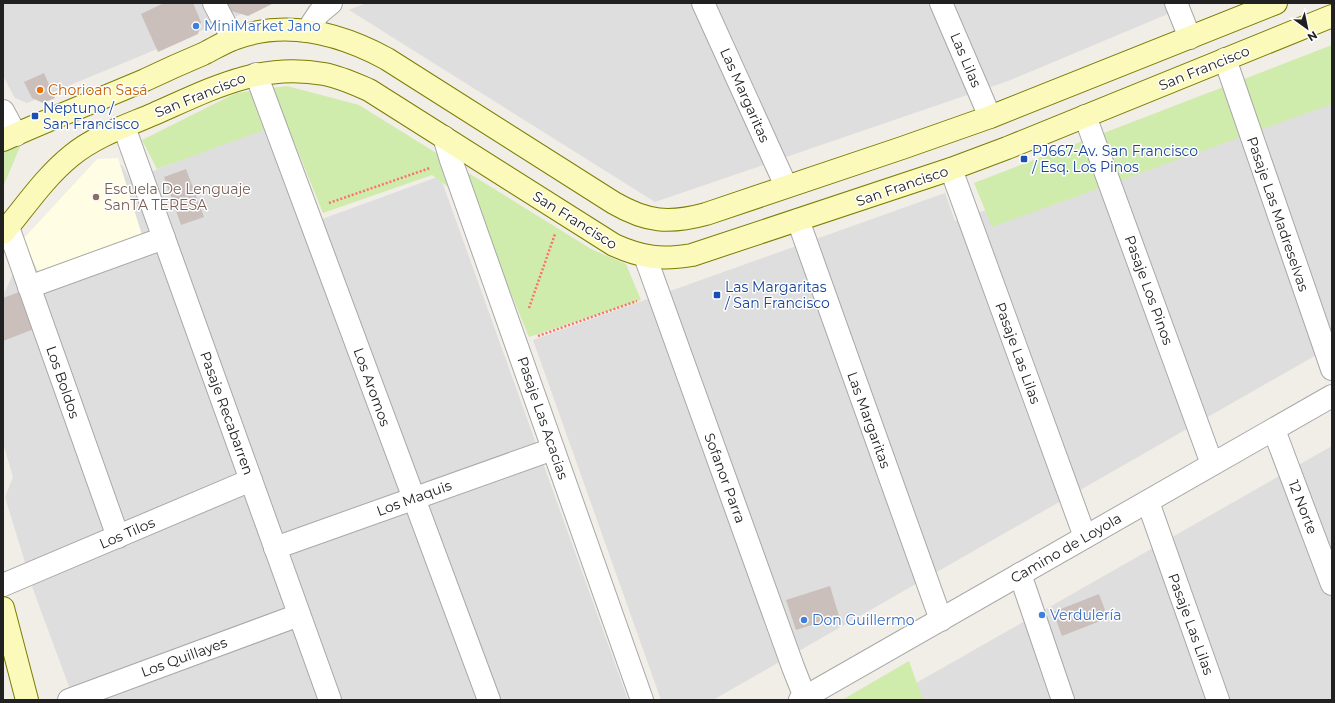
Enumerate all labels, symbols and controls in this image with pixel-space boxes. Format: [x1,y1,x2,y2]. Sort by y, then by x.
north arrow [1287,8,1327,48]
place label: MiniMarket Jano [204,17,321,35]
marker: MiniMarket Jano [191,21,201,31]
text: N [1305,28,1320,45]
street label: Las Lilas [946,30,986,90]
street label: San Francisco [1156,42,1252,94]
street label: Las Margaritas [716,45,774,145]
street label: San Francisco [152,69,248,121]
place label: Chorioan Sasá [48,81,148,99]
marker: Chorioan Sasá [35,85,45,95]
place label: Neptuno / San Francisco [43,99,140,133]
marker: Neptuno / San Francisco [30,111,40,121]
street label: Pasaje Las Madreselvas [1243,134,1313,294]
place label: PJ667-Av. San Francisco / Esq. Los Pinos [1031,142,1198,176]
marker: PJ667-Av. San Francisco / Esq. Los Pinos [1019,154,1029,164]
street label: San Francisco [853,162,951,210]
place label: Escuela De Lenguaje SanTA TERESA [104,180,251,214]
street label: San Francisco [529,187,621,253]
marker: Escuela De Lenguaje SanTA TERESA [91,192,101,202]
street label: Pasaje Los Pinos [1121,233,1177,347]
place label: Las Margaritas / San Francisco [724,278,830,312]
marker: Las Margaritas / San Francisco [712,290,722,300]
street label: Pasaje Las Lilas [991,300,1045,407]
street label: Los Boldos [42,343,84,421]
street label: Los Aromos [349,345,395,429]
street label: Pasaje Recabarren [196,349,258,477]
street label: Pasaje Las Acacias [514,354,573,482]
street label: Las Margaritas [843,369,895,471]
street label: Sofanor Parra [700,430,750,526]
street label: Los Maquis [374,476,454,520]
street label: 12 Norte [1284,477,1322,537]
street label: Camino de Loyola [1007,509,1125,587]
street label: Los Tilos [97,513,158,553]
street label: Pasaje Las Lilas [1164,571,1218,678]
place label: Verdulería [1050,606,1122,624]
marker: Verdulería [1037,610,1047,620]
place label: Don Guillermo [812,611,915,629]
marker: Don Guillermo [799,615,809,625]
street label: Los Quillayes [138,633,230,681]

